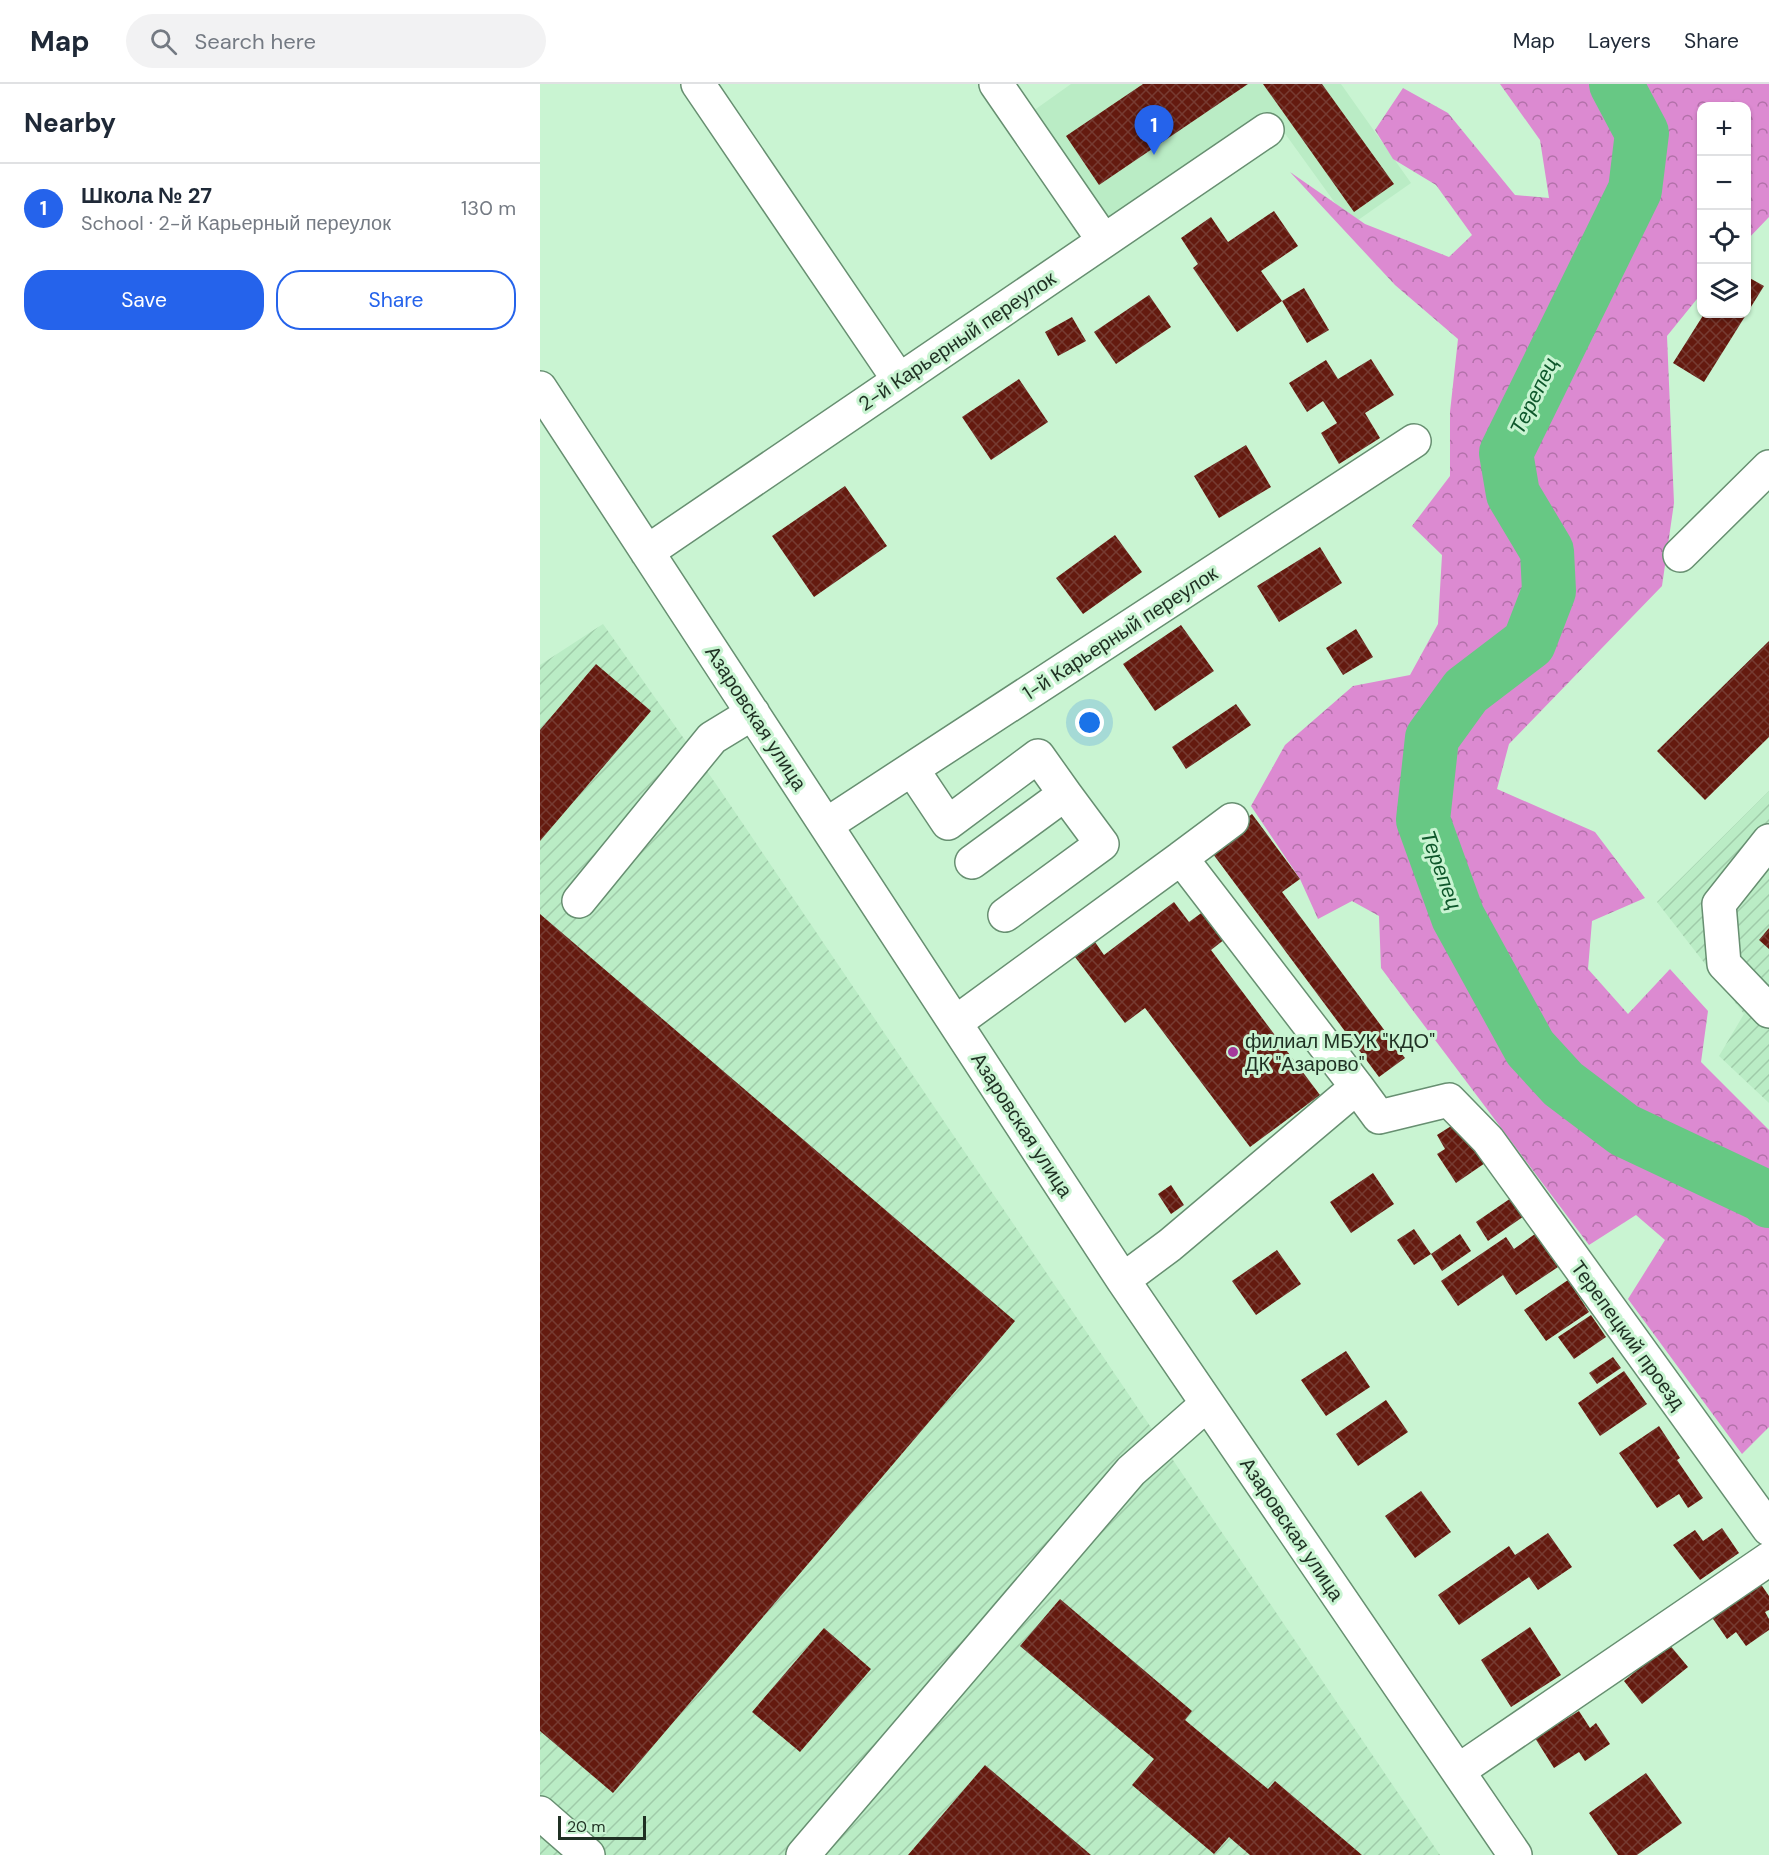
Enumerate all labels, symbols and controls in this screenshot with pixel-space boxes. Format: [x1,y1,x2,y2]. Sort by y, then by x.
search box [126,14,546,68]
text: Map [30,23,90,60]
icon: search [147,25,180,58]
text: Search here [195,27,316,56]
text: Map [1513,27,1555,55]
text: Layers [1588,27,1651,55]
text: Share [1684,27,1739,55]
map controls [1697,102,1751,318]
button: + [1697,102,1751,156]
text: Nearby [24,106,116,140]
pin: 1 [1134,106,1174,155]
button: − [1697,156,1751,210]
text: Школа № 27 [81,181,212,210]
text: 1 [40,195,47,221]
text: 130 m [461,195,516,221]
text: School · 2-й Карьерный переулок [81,210,391,236]
button: locate [1697,210,1751,264]
button: layers [1697,264,1751,318]
street label: 2-й Карьерный переулок [853,265,1061,417]
button: Save [24,270,264,330]
button: Share [276,270,516,330]
water label: Терепец [1503,353,1565,439]
street label: 1-й Карьерный переулок [1018,560,1223,706]
street label: Азаровская улица [699,641,813,796]
your location [1075,708,1104,737]
water label: Терепец [1414,826,1468,914]
place label: филиал МБУК "КДО" ДК "Азарово" [1245,1028,1435,1077]
marker: филиал МБУК "КДО" ДК "Азарово" [1226,1045,1240,1059]
street label: Азаровская улица [965,1048,1079,1203]
street label: Терепецкий проезд [1565,1255,1691,1415]
street label: Азаровская улица [1234,1452,1350,1607]
scale bar [558,1813,646,1840]
text: 20 m [567,1816,606,1837]

